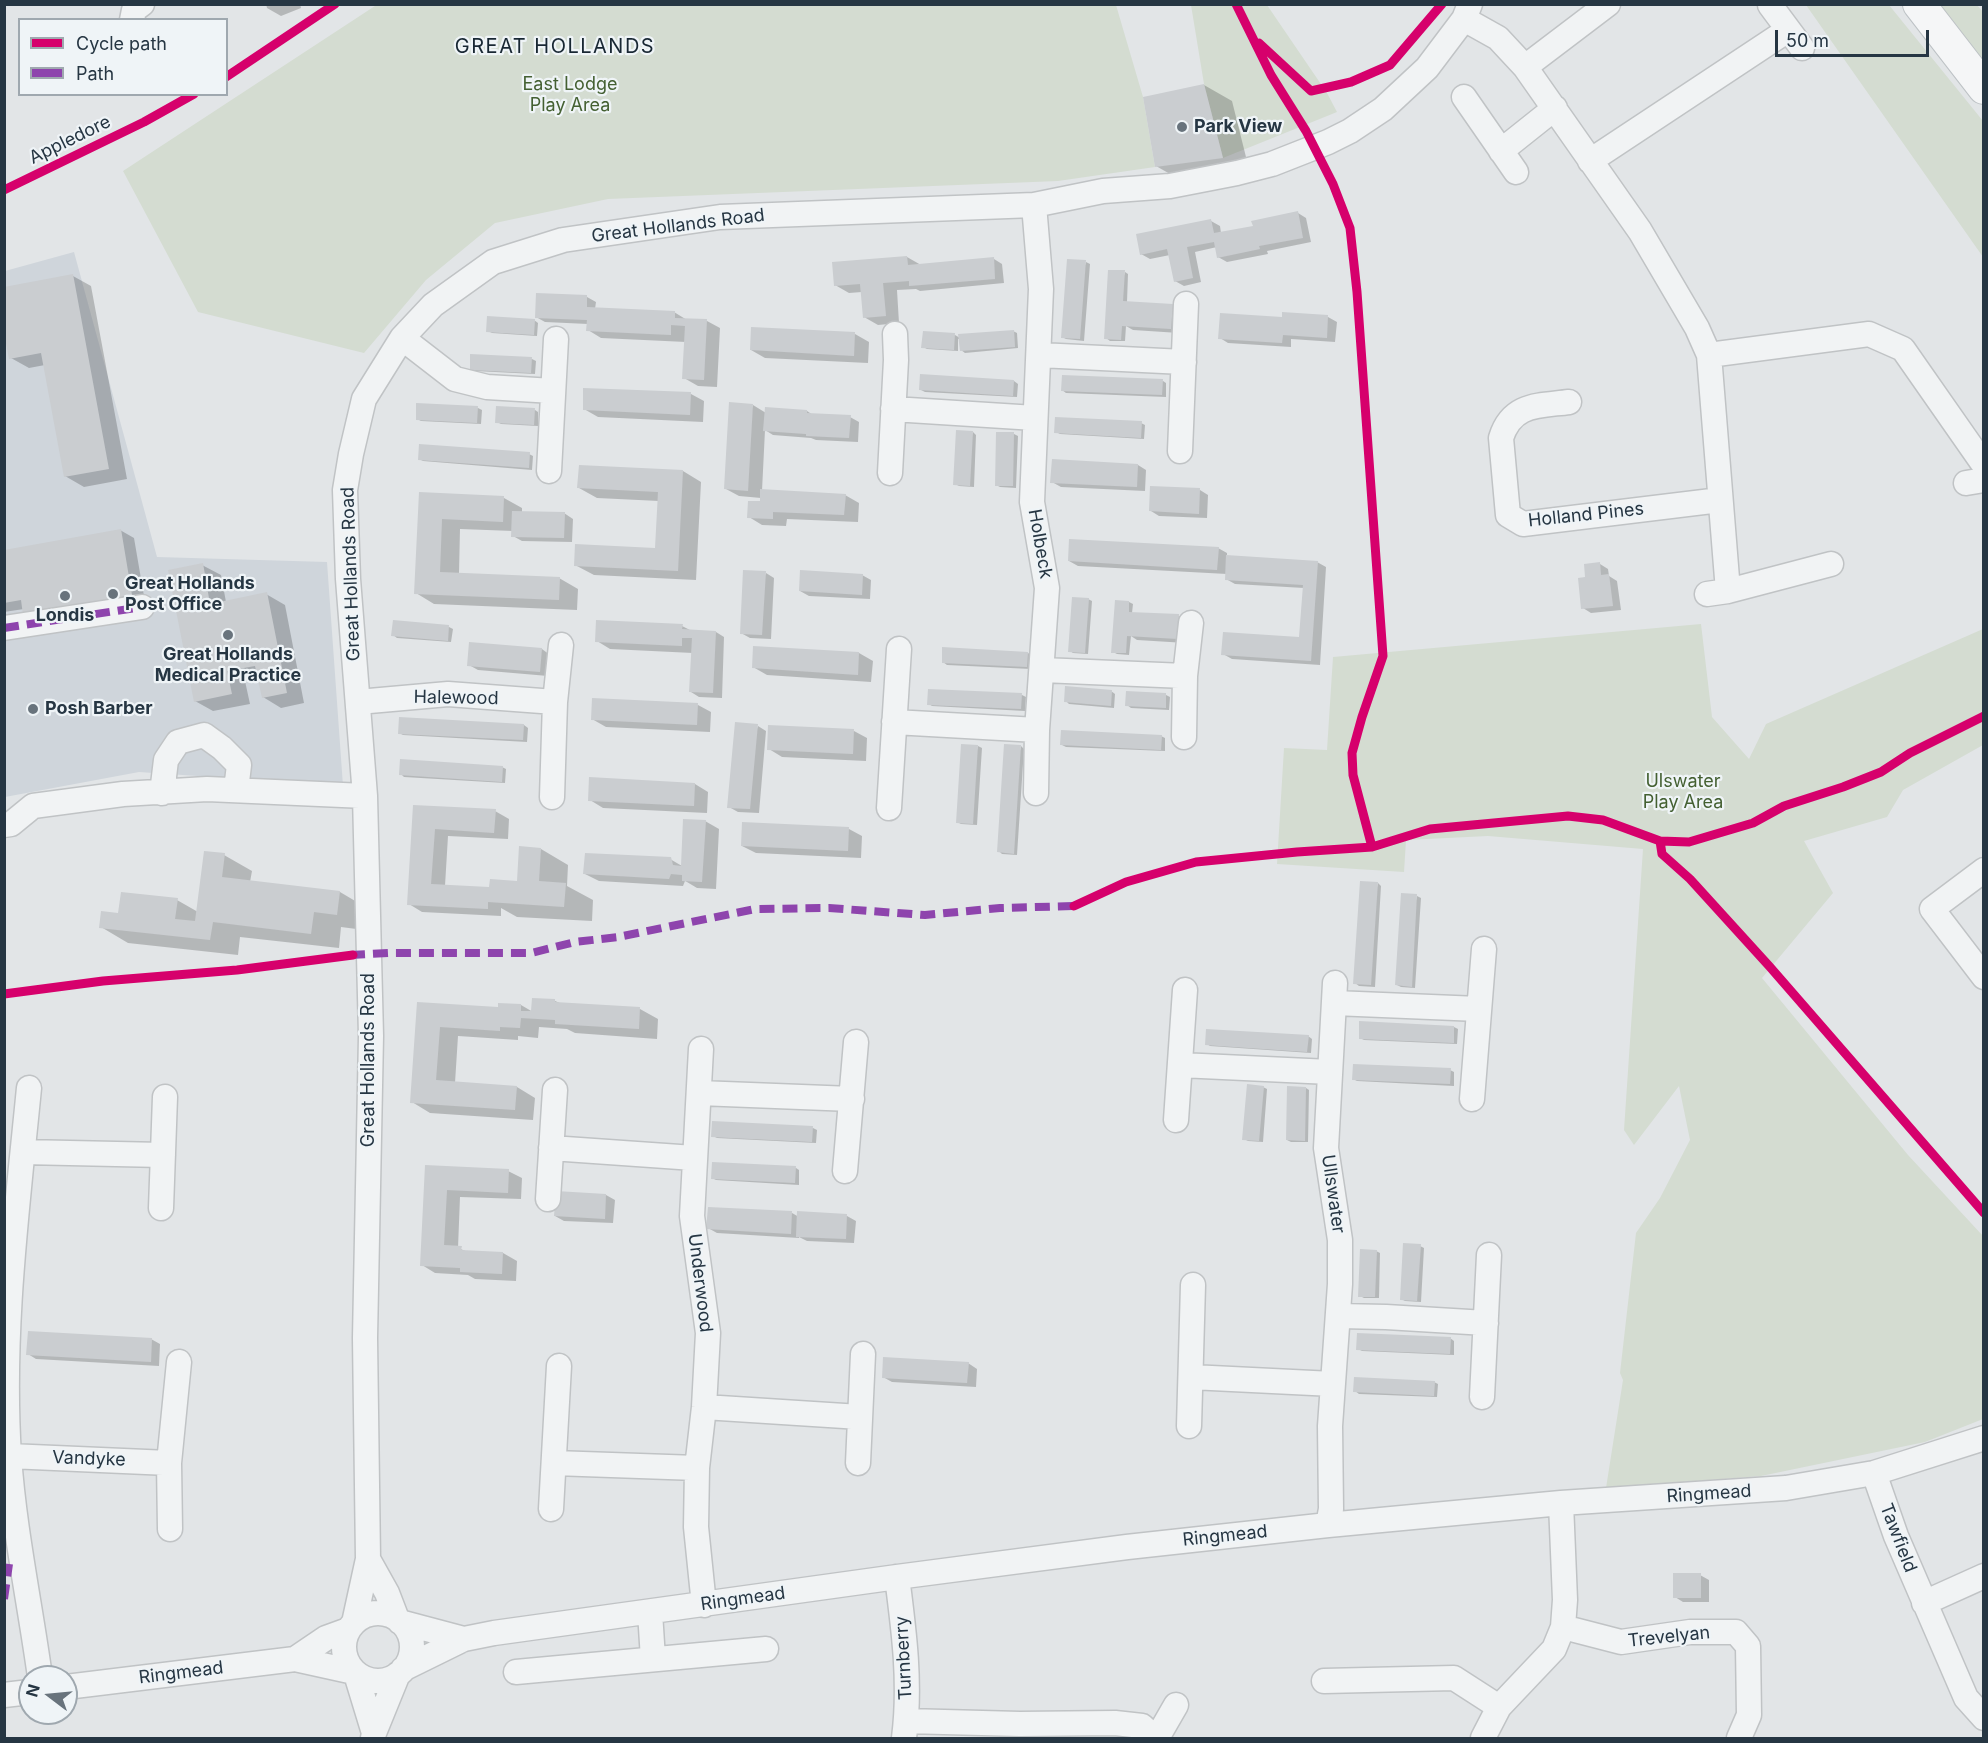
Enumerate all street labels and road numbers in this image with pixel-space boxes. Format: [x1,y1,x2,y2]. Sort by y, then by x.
street label: Appledore [26,111,114,169]
street label: Great Hollands Road [590,205,766,247]
street label: Great Hollands Road [337,487,365,661]
street label: Holland Pines [1527,498,1645,532]
street label: Holbeck [1023,508,1057,580]
street label: Halewood [413,686,499,710]
street label: Great Hollands Road [358,973,380,1147]
street label: Ullswater [1317,1153,1349,1235]
street label: Underwood [683,1232,717,1334]
street label: Vandyke [52,1447,126,1471]
street label: Ringmead [1666,1480,1752,1508]
street label: Tawfield [1875,1501,1921,1575]
street label: Ringmead [1182,1521,1268,1551]
street label: Ringmead [699,1582,787,1616]
street label: Turnberry [891,1615,917,1701]
street label: Trevelyan [1627,1622,1711,1652]
street label: Ringmead [137,1657,225,1689]

